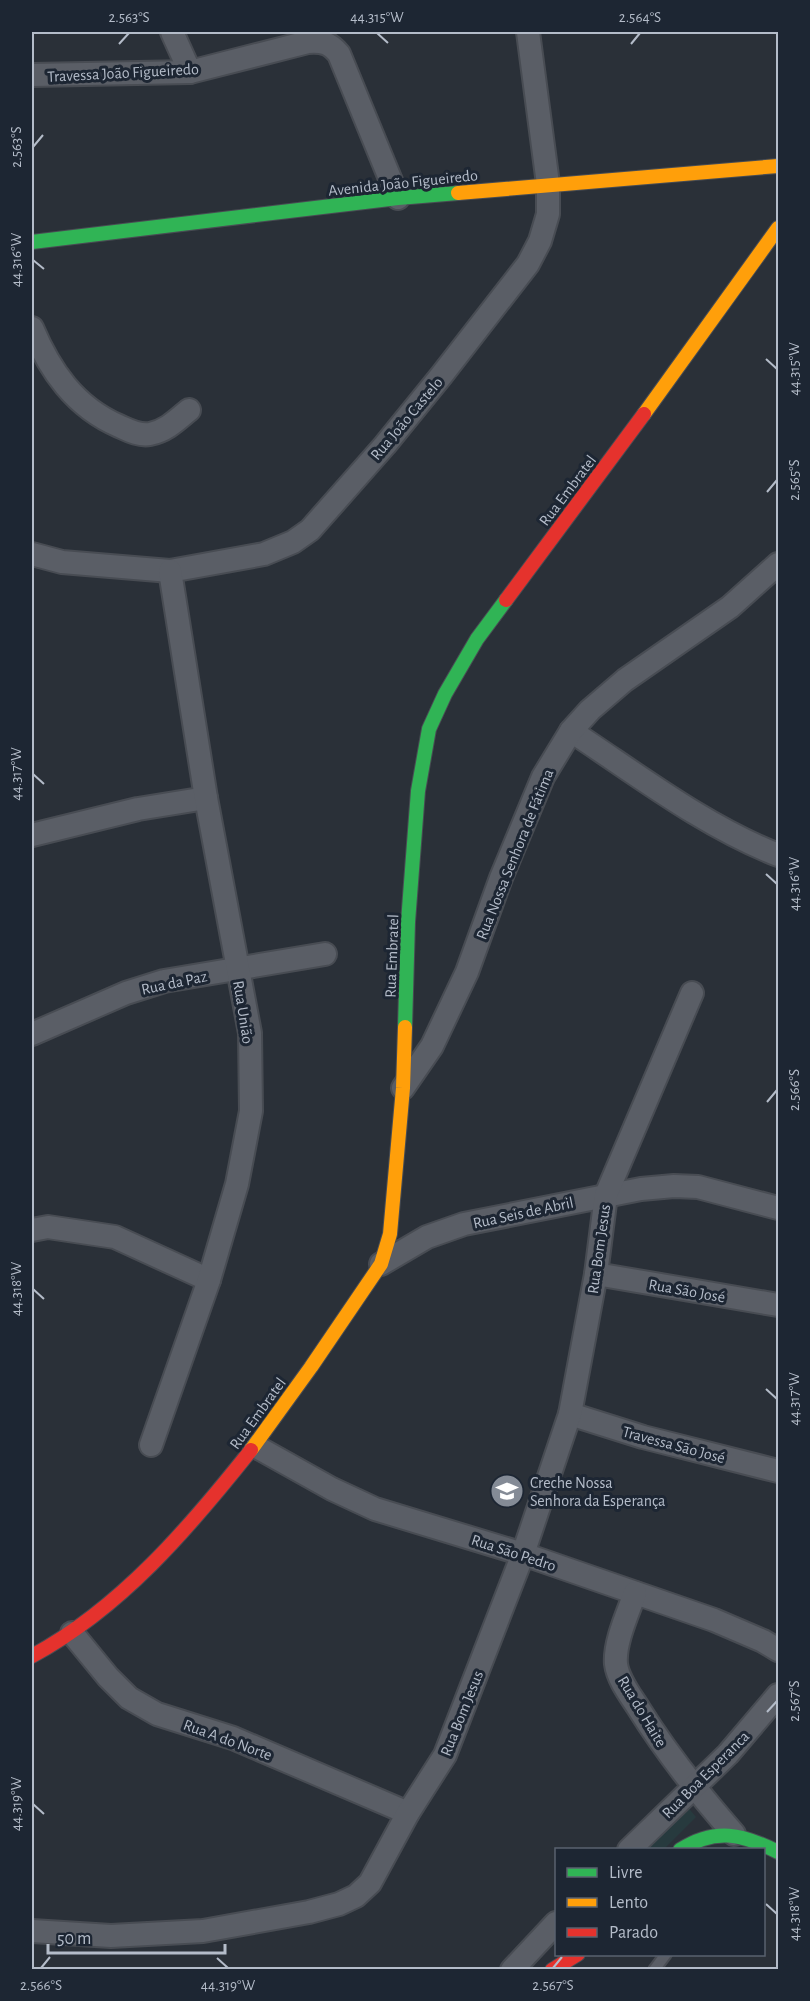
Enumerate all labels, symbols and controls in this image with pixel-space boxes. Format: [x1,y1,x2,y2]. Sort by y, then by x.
text: 2.563°S [108,10,150,25]
text: 44.315°W [350,10,404,25]
text: 2.564°S [619,10,661,25]
street label: Travessa João Figueiredo [47,61,199,85]
text: 2.563°S [9,126,24,168]
street label: Avenida João Figueiredo [328,167,479,199]
text: 44.316°W [9,232,24,287]
text: 44.315°W [787,342,802,396]
street label: Rua João Castelo [368,374,446,463]
street label: Rua Embratel [536,452,599,529]
text: 2.565°S [787,459,802,501]
text: 44.317°W [9,747,24,801]
street label: Rua Nossa Senhora de Fátima [473,767,557,942]
text: 44.316°W [787,856,802,911]
street label: Rua Embratel [383,914,401,998]
street label: Rua da Paz [140,968,209,998]
street label: Rua União [230,979,256,1045]
text: 2.566°S [787,1069,802,1111]
street label: Rua Seis de Abril [471,1195,575,1231]
street label: Rua Bom Jesus [585,1203,613,1295]
text: 44.318°W [9,1261,24,1316]
street label: Rua São José [647,1276,726,1306]
text: 44.317°W [787,1372,802,1426]
street label: Rua Embratel [227,1375,289,1452]
street label: Travessa São José [621,1424,727,1466]
school or university icon: Creche Nossa Senhora da Esperança [489,1473,525,1509]
place label: Creche Nossa Senhora da Esperança [530,1475,665,1509]
street label: Rua São Pedro [469,1532,558,1574]
street label: Rua Bom Jesus [438,1668,486,1758]
street label: Rua do Haite [615,1673,670,1750]
text: 2.567°S [787,1680,802,1722]
street label: Rua A do Norte [181,1716,274,1763]
street label: Rua Boa Esperanca [659,1728,752,1821]
text: 44.319°W [9,1776,24,1831]
legend [555,1848,765,1956]
text: Livre [609,1864,643,1882]
text: 44.318°W [787,1886,802,1941]
text: Lento [609,1894,648,1912]
scale bar [48,1917,225,1955]
text: Parado [609,1924,658,1942]
text: 50 m [57,1930,91,1948]
text: 2.566°S [20,1978,62,1993]
text: 44.319°W [201,1978,256,1993]
text: 2.567°S [532,1978,574,1993]

